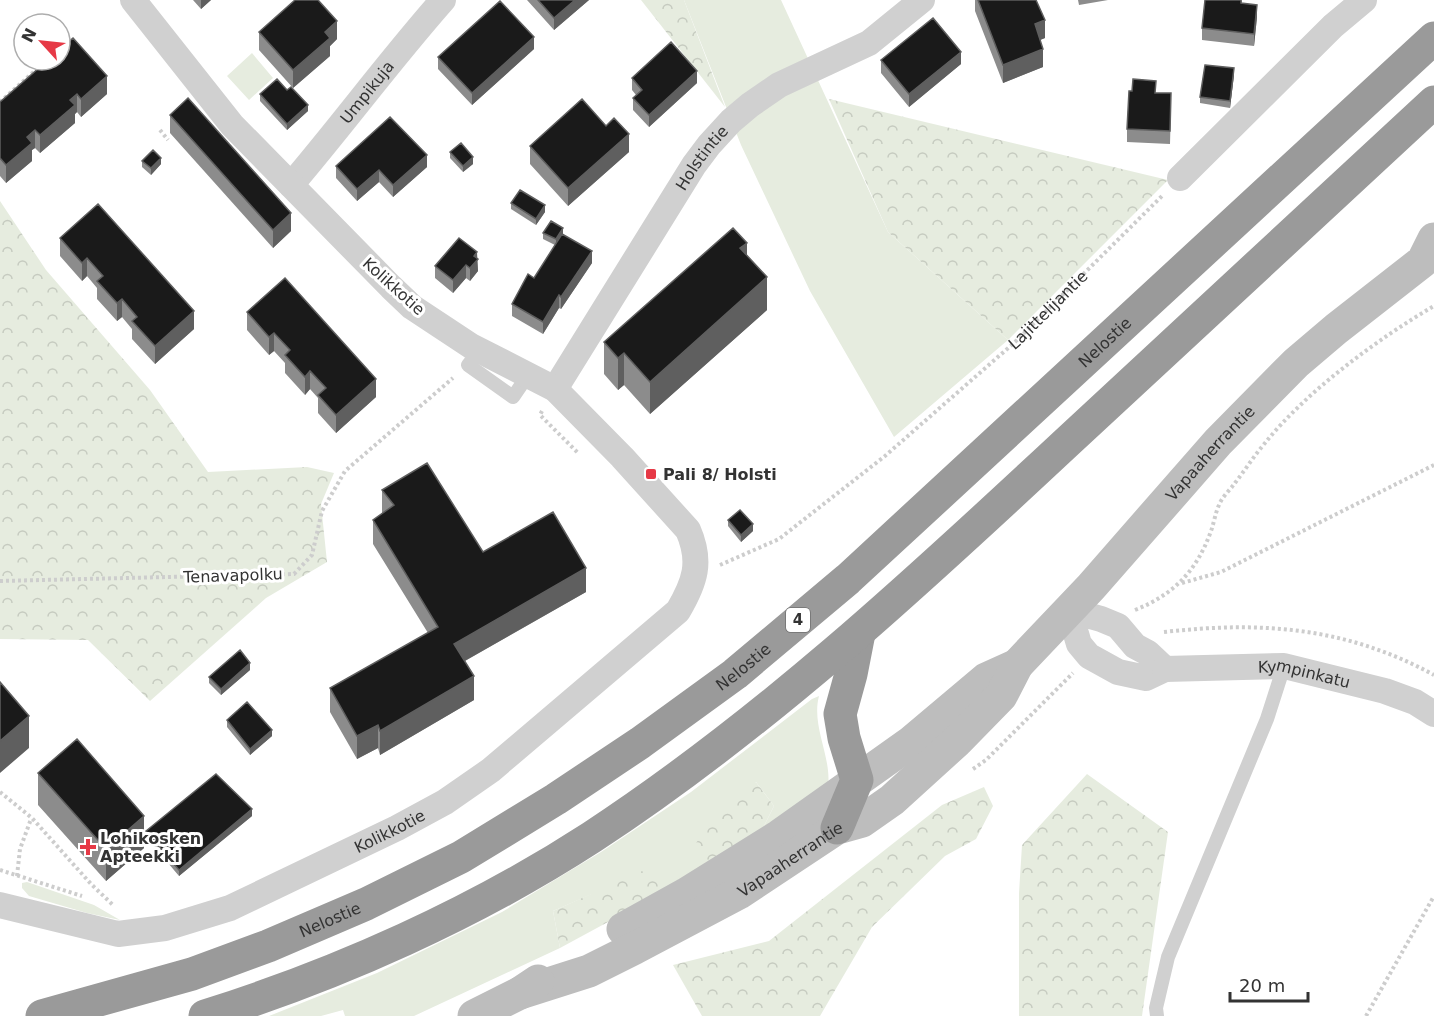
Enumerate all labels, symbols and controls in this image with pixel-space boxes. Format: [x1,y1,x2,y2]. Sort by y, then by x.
north arrow [12,12,72,72]
text: N [18,25,41,46]
street label: Umpikuja [336,57,398,128]
street label: Holstintie [672,122,732,194]
street label: Kolikkotie [359,254,429,319]
street label: Lajittelijantie [1005,267,1092,353]
street label: Nelostie [1075,313,1135,371]
street label: Vapaaherrantie [1162,402,1259,505]
place label: Pali 8/ Holsti [663,465,777,484]
marker: Pali 8/ Holsti [644,467,658,481]
street label: Tenavapolku [182,564,283,587]
road number: 4 [786,608,810,632]
street label: Nelostie [712,639,775,695]
street label: Kympinkatu [1258,655,1352,692]
street label: Kolikkotie [351,806,428,857]
street label: Vapaaherrantie [734,818,845,901]
place label: Lohikosken Apteekki [100,829,201,866]
marker: Lohikosken Apteekki [81,840,95,854]
street label: Nelostie [296,898,364,942]
scale bar [1230,965,1308,1003]
text: 20 m [1239,975,1285,996]

